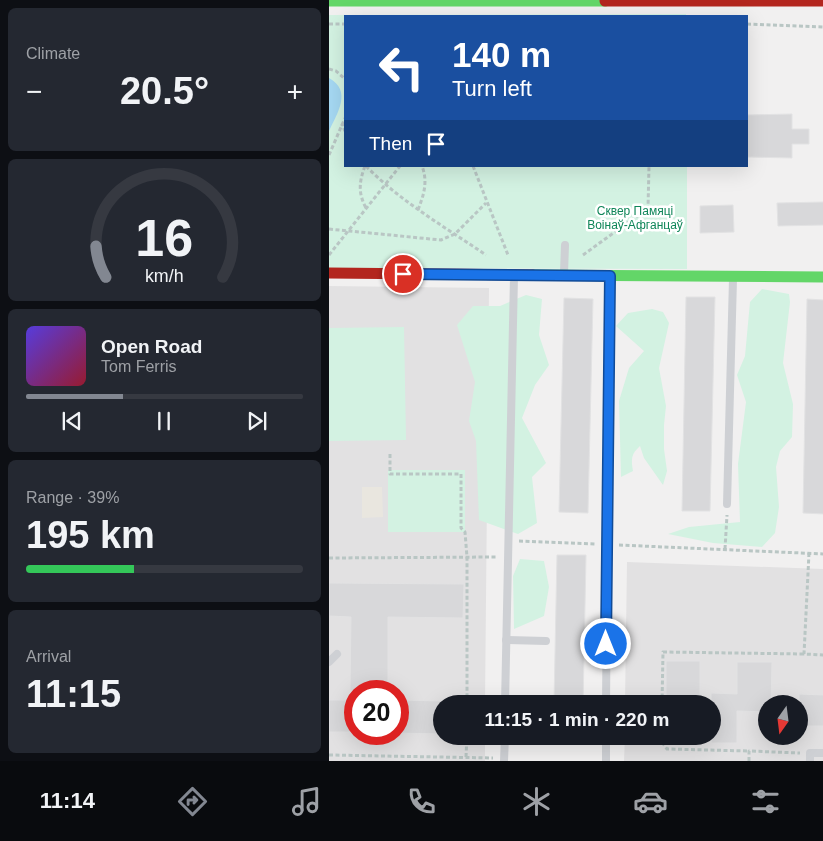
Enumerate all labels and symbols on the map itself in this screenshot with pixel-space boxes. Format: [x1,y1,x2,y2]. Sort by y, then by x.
park label: Сквер Памяці Воінаў-Афганцаў [587,204,683,232]
pin [382,253,424,295]
position arrow [579,617,631,669]
speed limit sign: 20 [344,680,409,745]
north arrow [758,695,808,745]

